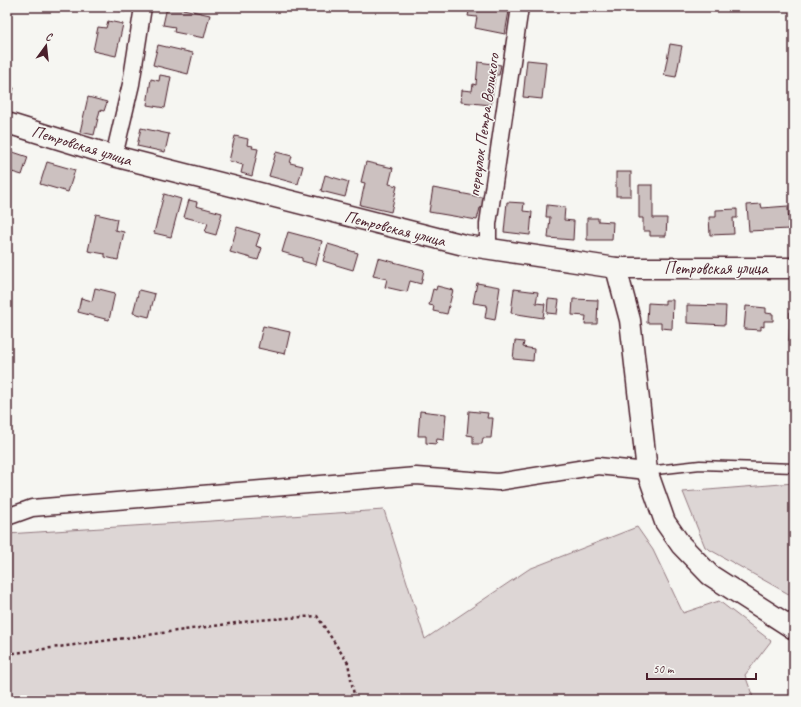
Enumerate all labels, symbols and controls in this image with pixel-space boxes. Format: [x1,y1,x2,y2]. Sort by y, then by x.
north arrow [26,26,66,66]
text: С [44,29,55,44]
street label: переулок Петра Великого [463,51,504,198]
street label: Петровская улица [29,120,136,171]
street label: Петровская улица [342,206,449,252]
street label: Петровская улица [664,258,769,279]
scale bar [647,655,756,681]
text: 50 m [653,661,675,677]

